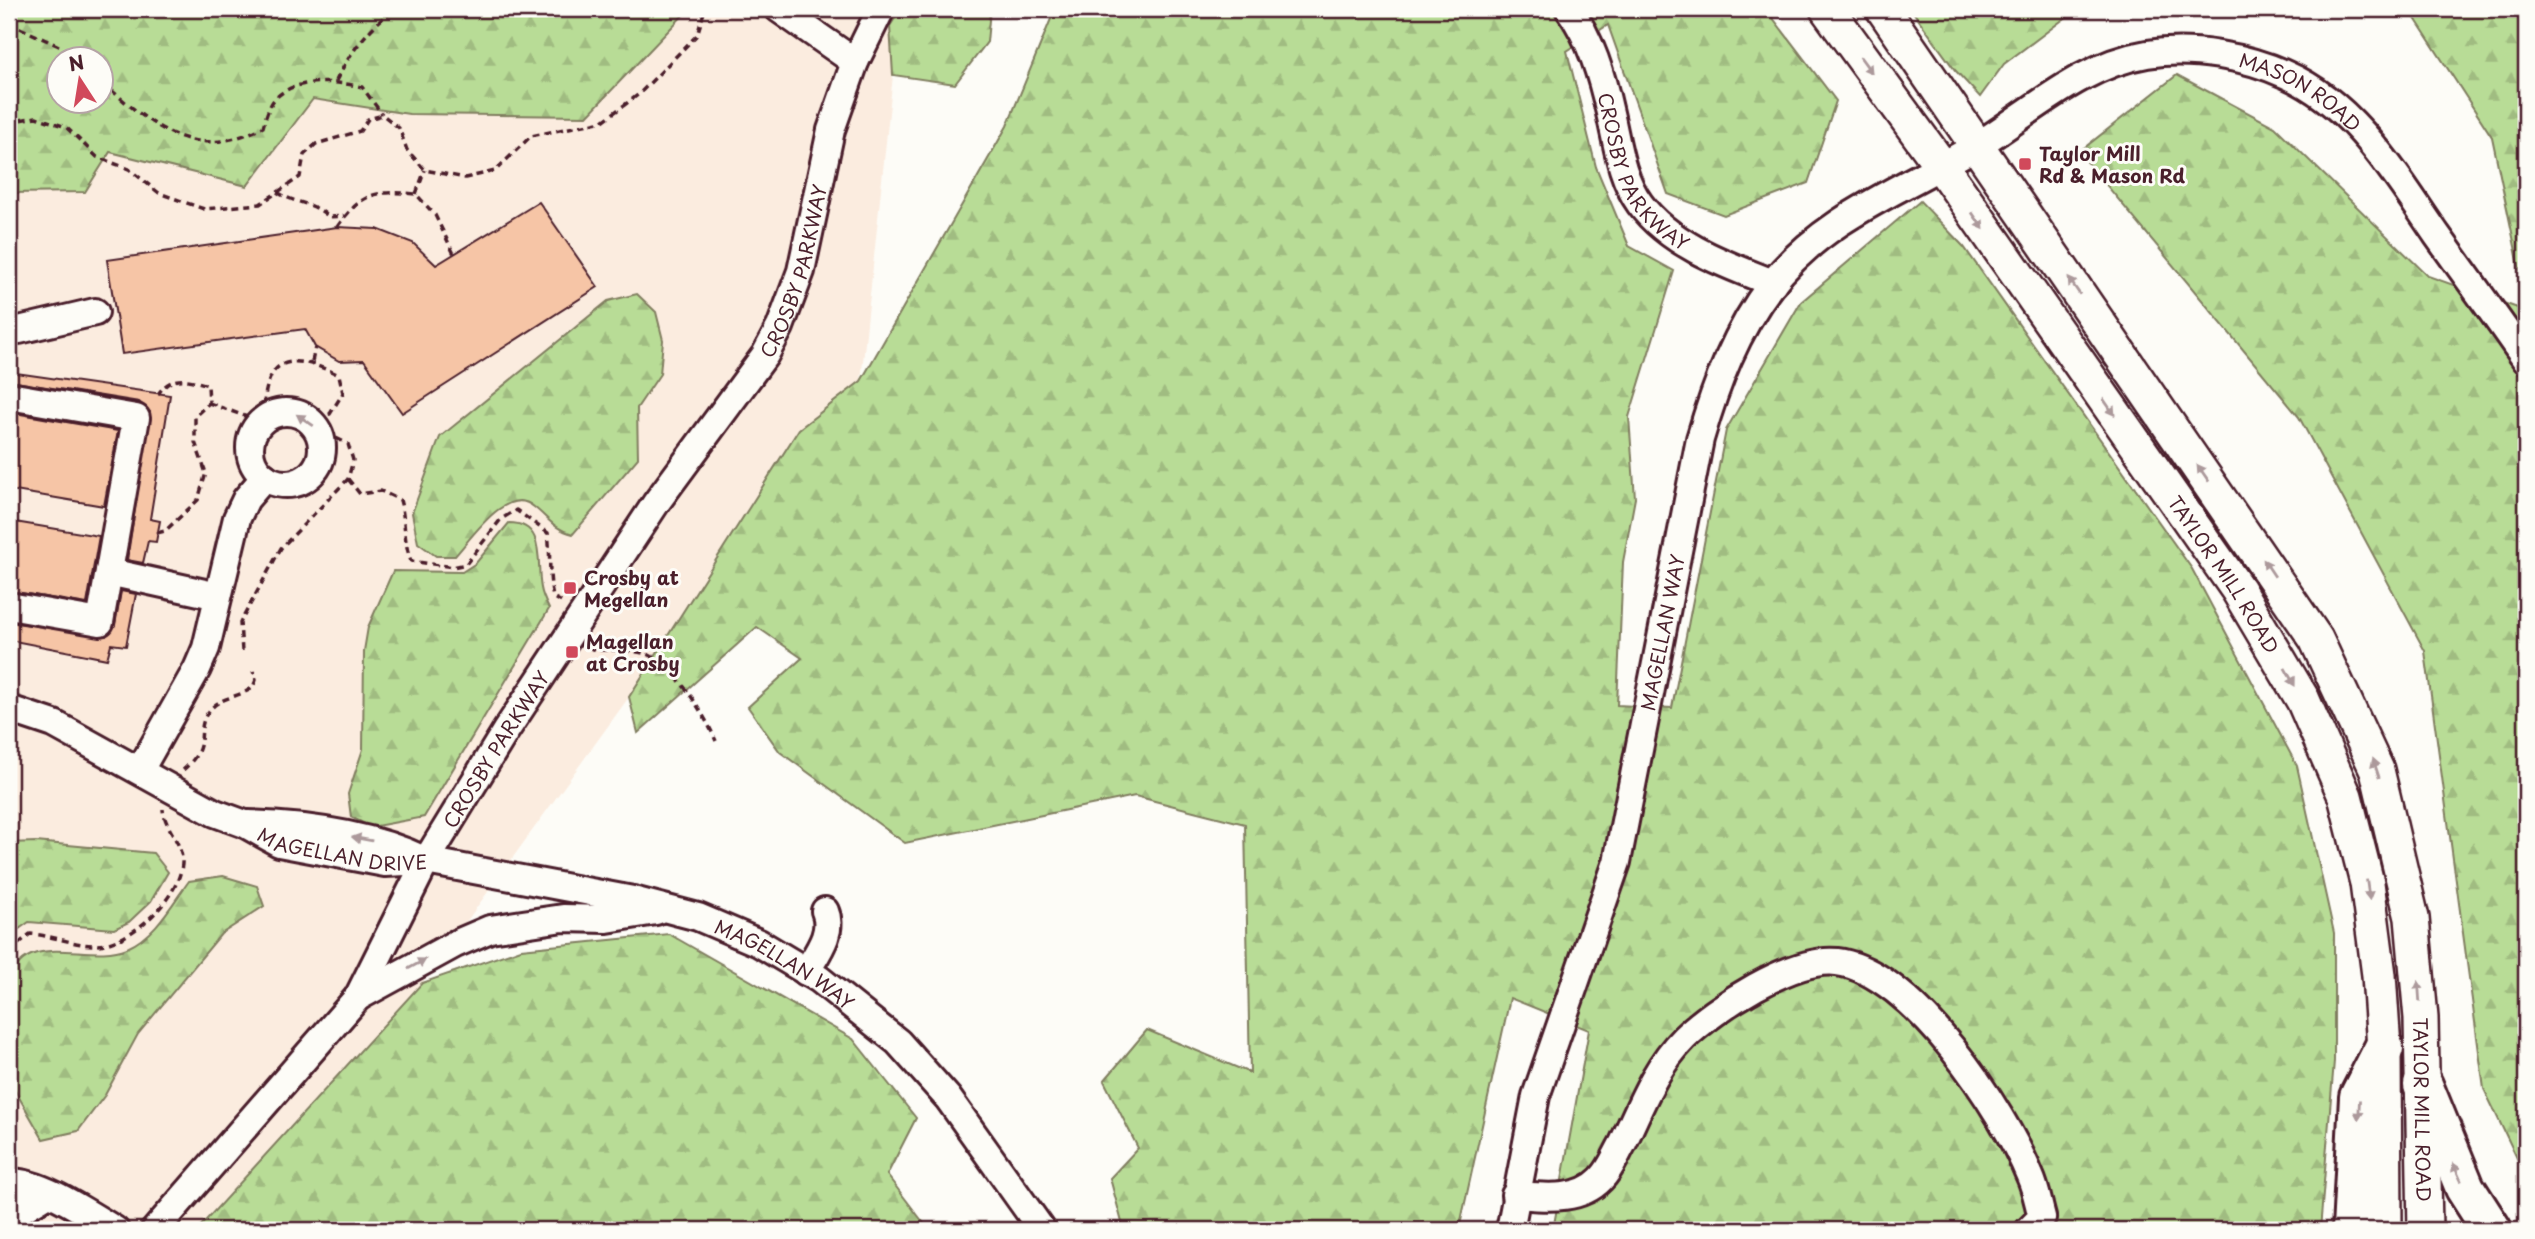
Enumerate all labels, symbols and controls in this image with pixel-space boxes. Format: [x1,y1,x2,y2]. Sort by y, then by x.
street label: MASON ROAD [2236,45,2368,138]
north arrow [46,46,116,116]
text: N [66,47,87,78]
one-way arrow [1859,56,1873,74]
street label: CROSBY PARKWAY [1592,89,1695,257]
place label: Taylor Mill Rd & Mason Rd [2039,139,2185,189]
marker: Taylor Mill Rd & Mason Rd [2017,156,2033,172]
street label: CROSBY PARKWAY [752,182,833,362]
one-way arrow [1971,212,1985,230]
one-way arrow [2067,277,2081,295]
one-way arrow [2102,398,2116,416]
one-way arrow [295,414,315,427]
one-way arrow [2196,464,2210,482]
street label: TAYLOR MILL ROAD [2162,490,2286,659]
street label: MAGELLAN WAY [1633,552,1691,713]
one-way arrow [2262,558,2275,578]
place label: Crosby at Megellan [584,563,679,613]
marker: Crosby at Megellan [562,580,578,596]
place label: Magellan at Crosby [586,627,680,677]
marker: Magellan at Crosby [564,644,580,660]
street label: CROSBY PARKWAY [436,665,556,833]
one-way arrow [2284,667,2296,687]
one-way arrow [2370,757,2381,778]
street label: MAGELLAN DRIVE [253,820,428,877]
one-way arrow [351,833,373,844]
one-way arrow [2363,879,2374,901]
street label: MAGELLAN WAY [711,912,861,1016]
one-way arrow [408,958,427,970]
one-way arrow [2413,979,2424,1001]
street label: TAYLOR MILL ROAD [2407,1017,2438,1202]
one-way arrow [2353,1100,2364,1122]
one-way arrow [2451,1162,2463,1182]

